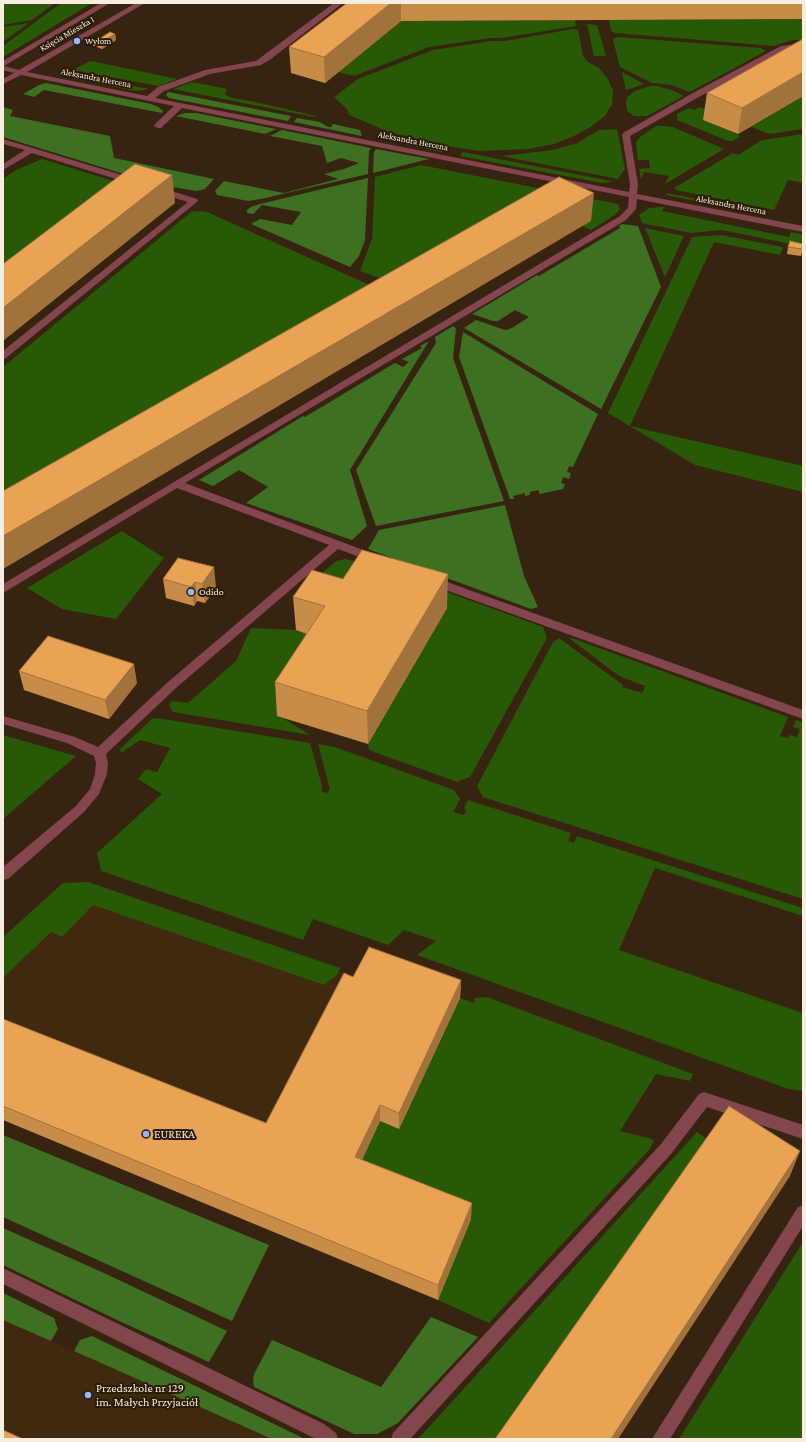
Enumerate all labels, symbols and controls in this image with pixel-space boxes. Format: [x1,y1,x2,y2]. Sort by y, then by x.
street label: Księcia Mieszka I [38,14,96,54]
marker: Wyłom [72,36,82,46]
place label: Wyłom [85,36,111,46]
street label: Aleksandra Hercena [60,66,132,90]
street label: Aleksandra Hercena [377,129,449,153]
street label: Aleksandra Hercena [695,193,767,217]
place label: Odido [199,586,224,598]
marker: Odido [186,587,196,597]
place label: EUREKA [154,1127,195,1141]
marker: EUREKA [141,1129,151,1139]
place label: Przedszkole nr 129 im. Małych Przyjaciół [96,1381,198,1409]
marker: Przedszkole nr 129 im. Małych Przyjaciół [83,1390,93,1400]

